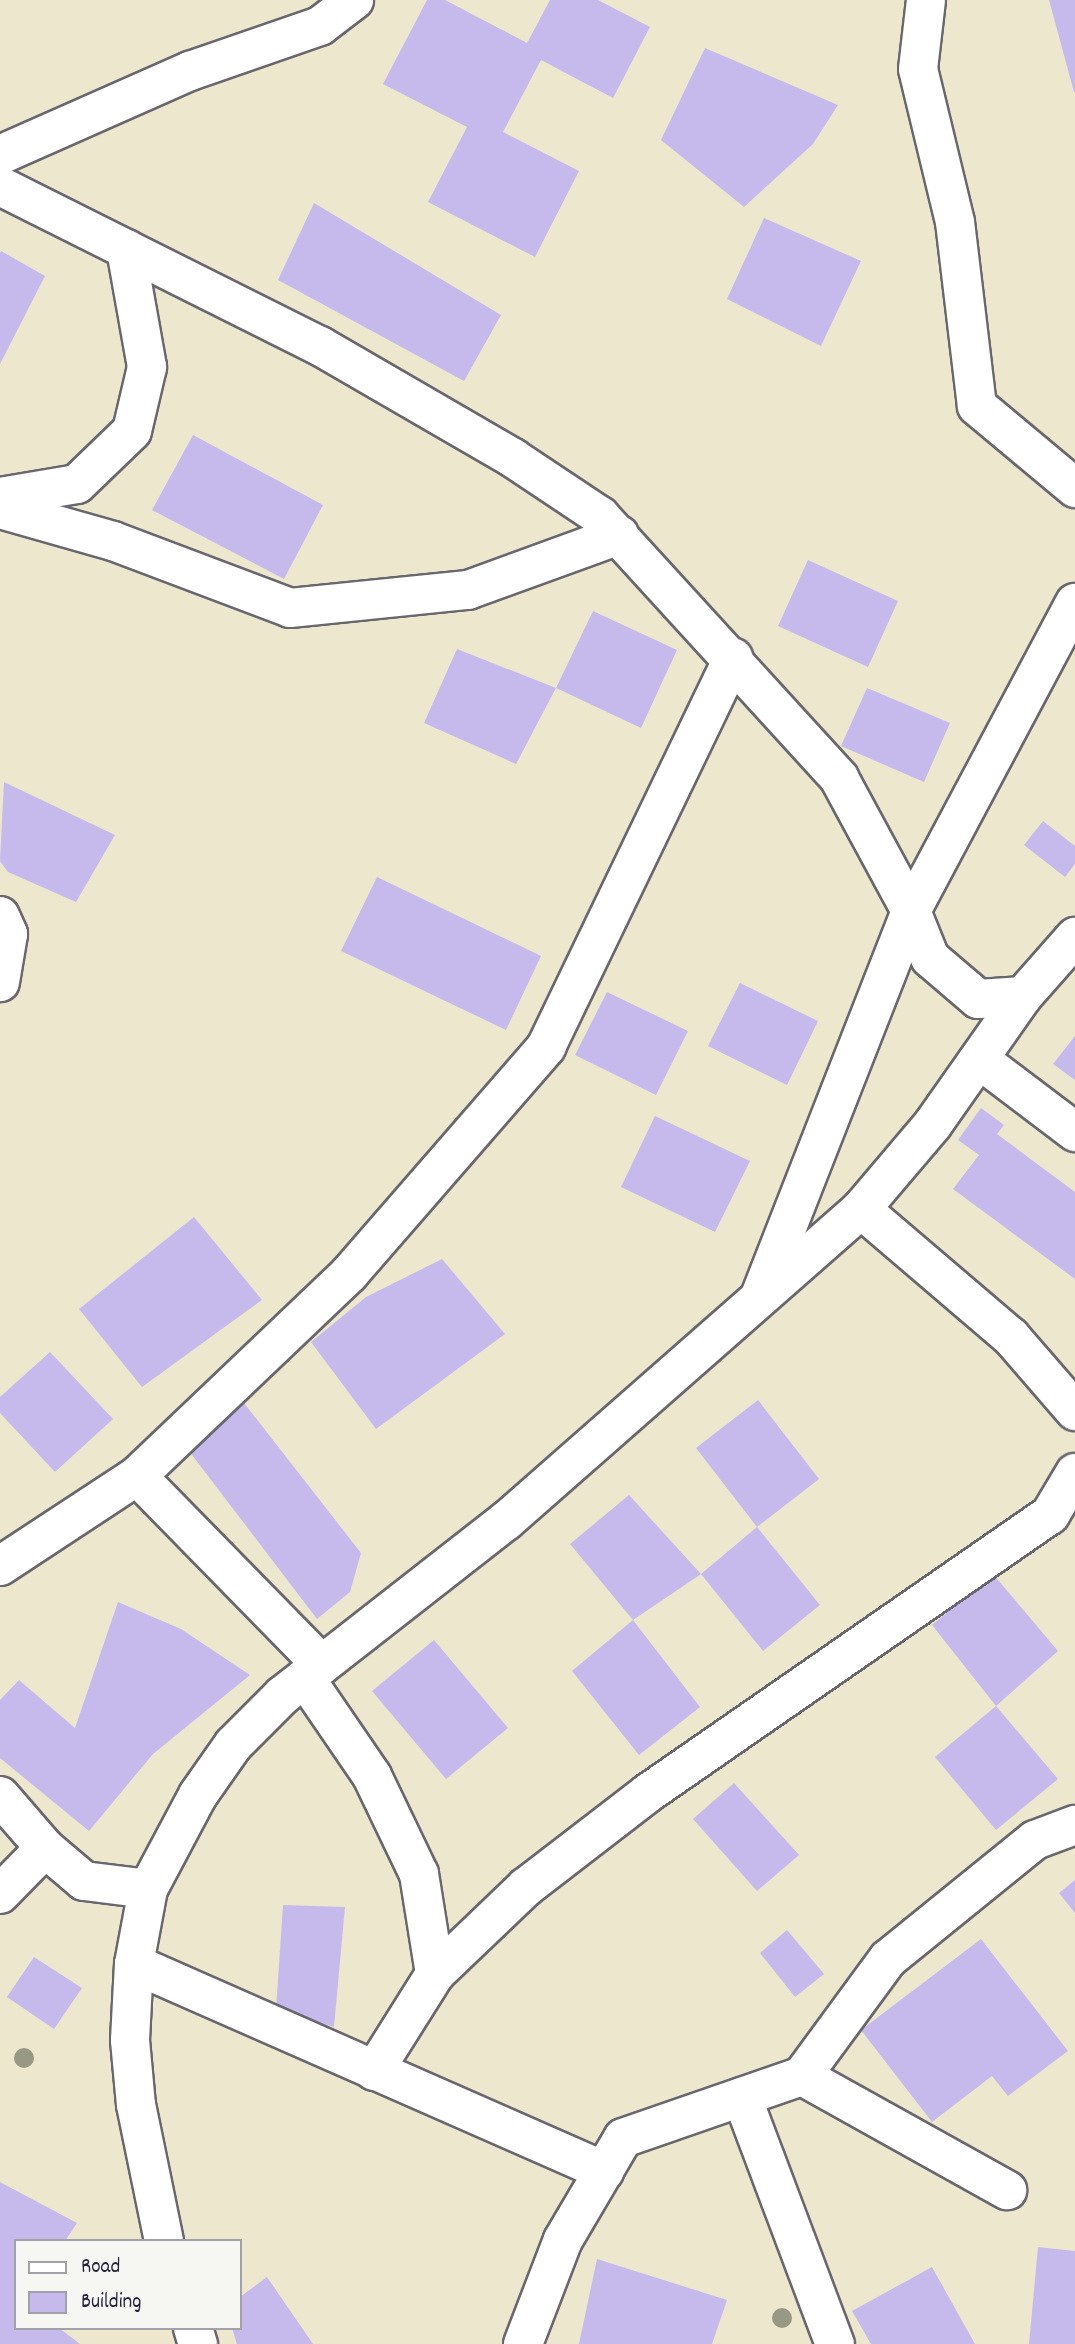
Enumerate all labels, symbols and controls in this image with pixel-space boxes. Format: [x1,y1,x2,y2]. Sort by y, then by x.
legend [14,2239,242,2330]
text: Road [81,2253,120,2283]
text: Building [81,2288,141,2318]

